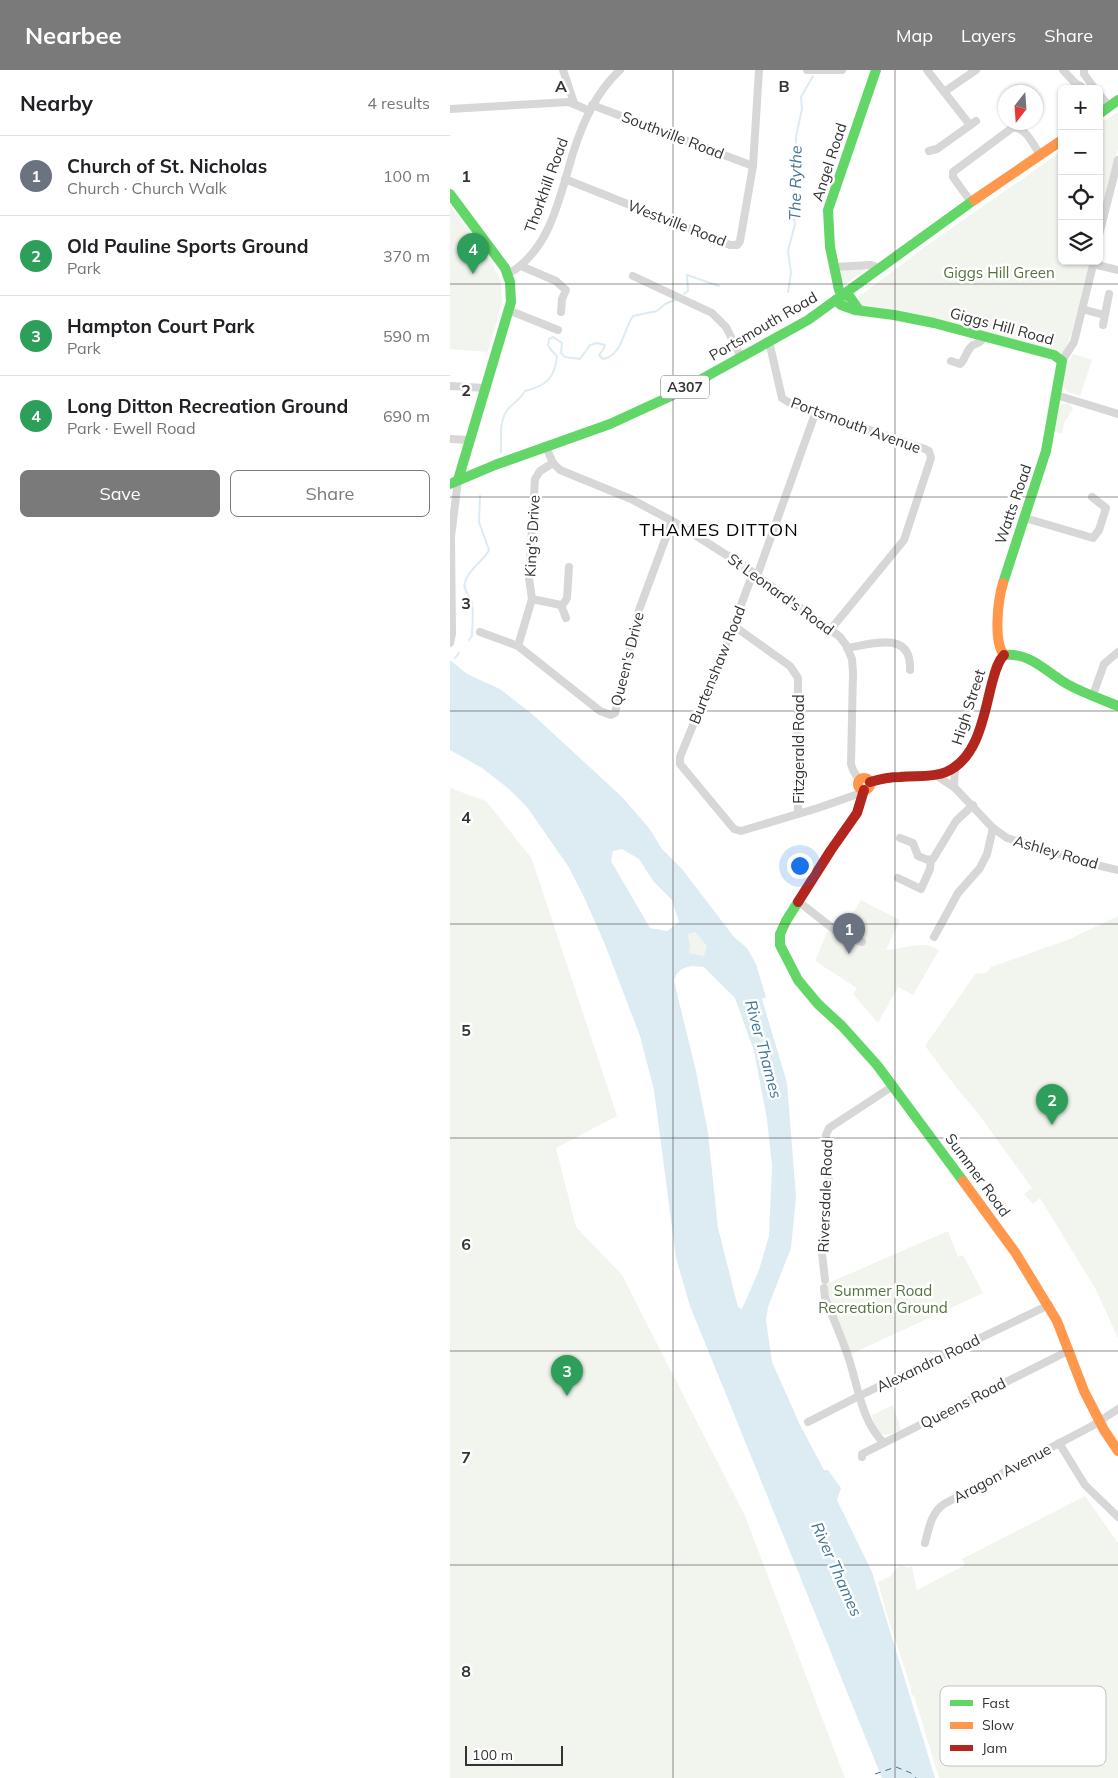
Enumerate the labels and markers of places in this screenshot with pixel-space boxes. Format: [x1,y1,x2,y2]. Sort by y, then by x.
pin: 4 [457,233,489,274]
pin: 1 [833,913,865,954]
pin: 2 [1036,1084,1068,1125]
pin: 3 [551,1355,583,1396]

